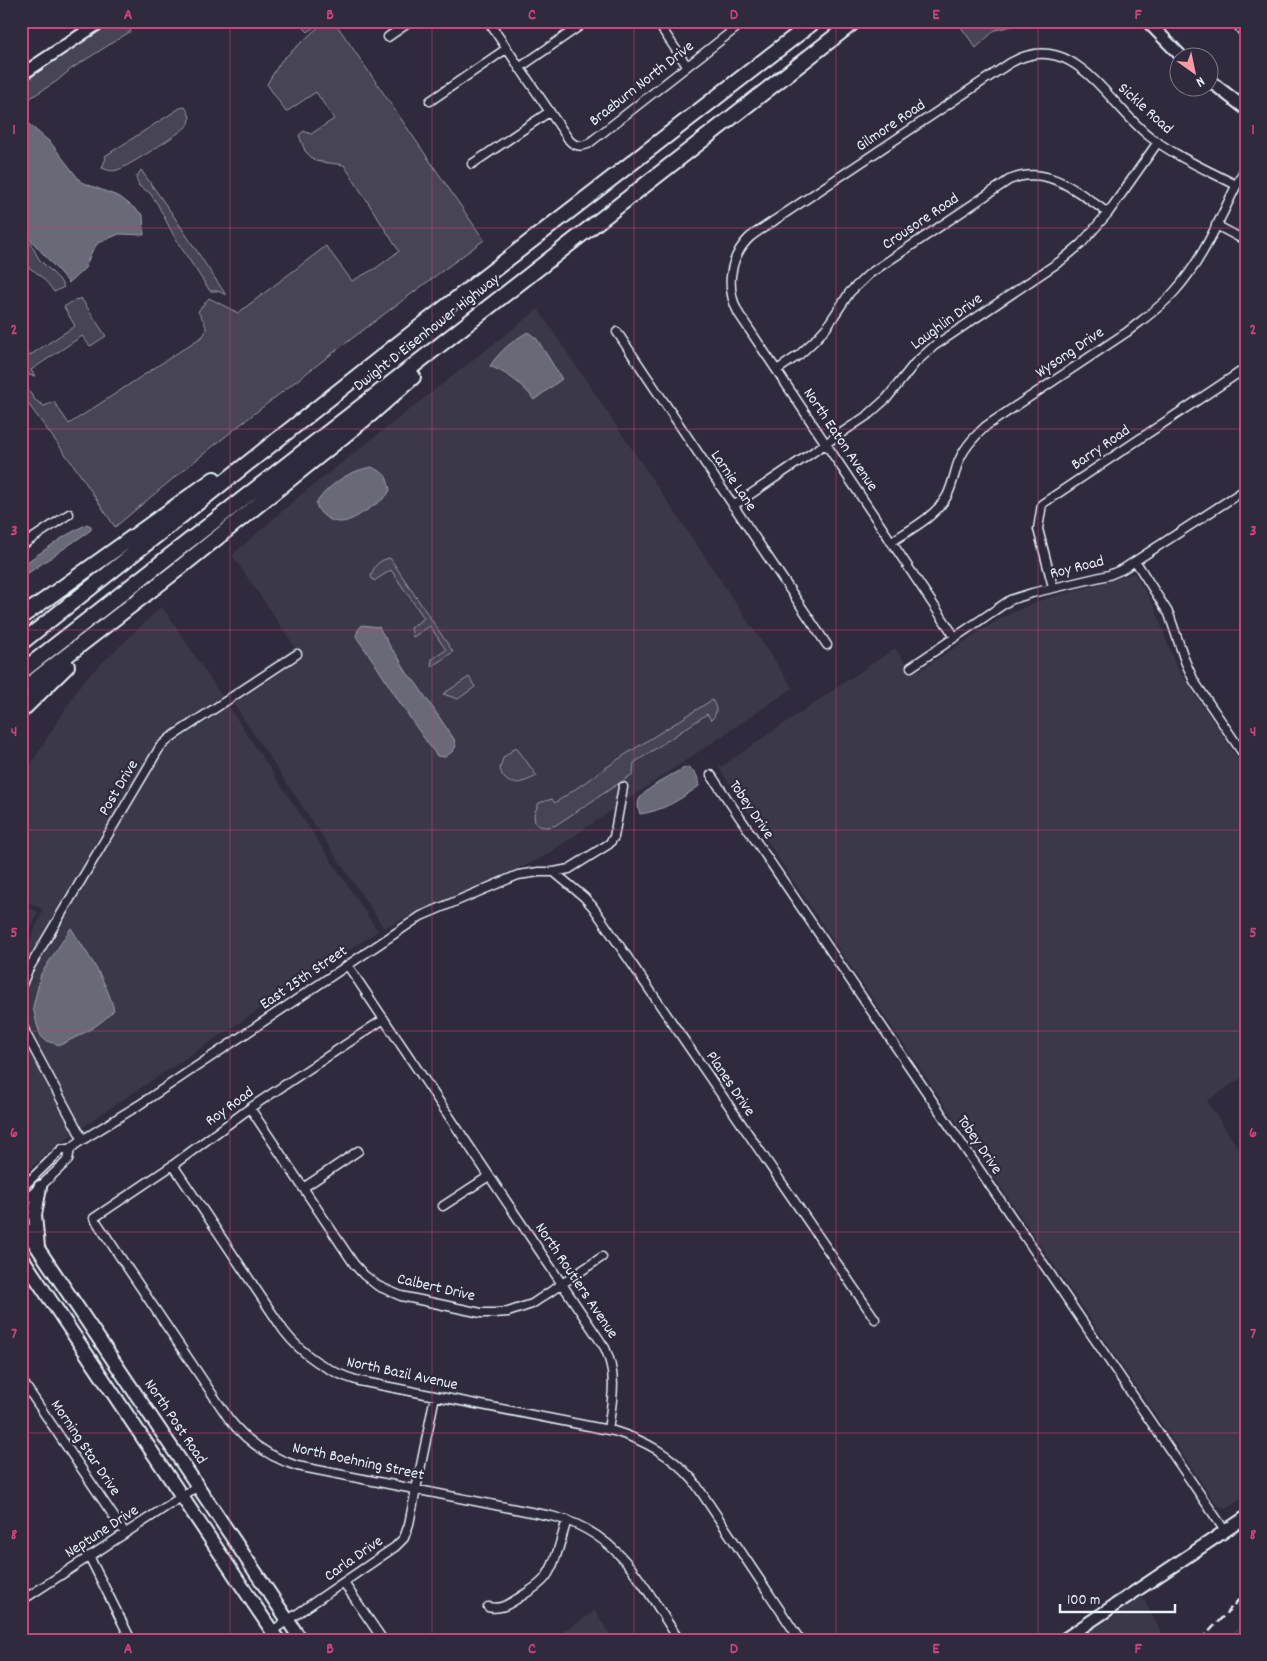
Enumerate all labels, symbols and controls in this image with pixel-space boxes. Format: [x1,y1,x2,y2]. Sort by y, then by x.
text: A [124,4,133,27]
text: B [326,4,334,27]
text: C [528,4,536,27]
text: D [730,4,739,27]
text: E [932,4,940,27]
text: F [1134,4,1142,27]
street label: Braeburn North Drive [585,36,699,132]
north arrow [1170,48,1220,98]
text: N [1192,71,1208,92]
street label: Sickle Road [1112,78,1178,140]
street label: Gilmore Road [852,94,930,158]
text: 1 [12,119,16,142]
text: 1 [1251,119,1255,142]
street label: Crousore Road [878,188,964,256]
street label: Dwight D Eisenhower Highway [349,268,505,397]
street label: Laughlin Drive [906,288,988,356]
text: 2 [11,319,18,342]
text: 2 [1250,319,1257,342]
street label: Wysong Drive [1031,322,1109,384]
street label: North Eaton Avenue [797,384,883,496]
street label: Barry Road [1067,420,1135,476]
street label: Larnie Lane [704,446,762,516]
text: 3 [10,520,18,543]
text: 3 [1249,520,1257,543]
street label: Roy Road [1048,550,1106,586]
text: 4 [11,721,17,744]
text: 4 [1250,721,1256,744]
street label: Post Drive [93,756,145,820]
street label: Tobey Drive [723,776,779,844]
text: 5 [10,922,18,945]
text: 5 [1249,922,1257,945]
street label: East 25th Street [256,940,352,1016]
street label: Planes Drive [700,1047,760,1121]
street label: Roy Road [201,1082,259,1132]
street label: Tobey Drive [951,1111,1007,1179]
text: 6 [10,1122,18,1145]
text: 6 [1249,1122,1257,1145]
street label: North Routiers Avenue [529,1218,623,1344]
street label: Calbert Drive [395,1268,477,1308]
text: 7 [11,1323,17,1346]
text: 7 [1250,1323,1256,1346]
street label: North Bazil Avenue [344,1351,460,1397]
street label: North Post Road [138,1375,212,1469]
street label: Morning Star Drive [44,1395,126,1501]
street label: North Boehning Street [290,1437,426,1487]
street label: Neptune Drive [60,1499,144,1565]
text: 8 [11,1524,18,1547]
text: 8 [1250,1524,1257,1547]
street label: Carla Drive [320,1530,388,1588]
scale bar [1060,1581,1174,1613]
text: 100 m [1067,1590,1100,1612]
text: A [124,1638,133,1661]
text: B [326,1638,334,1661]
text: C [528,1638,536,1661]
text: D [730,1638,739,1661]
text: E [932,1638,940,1661]
text: F [1134,1638,1142,1661]

